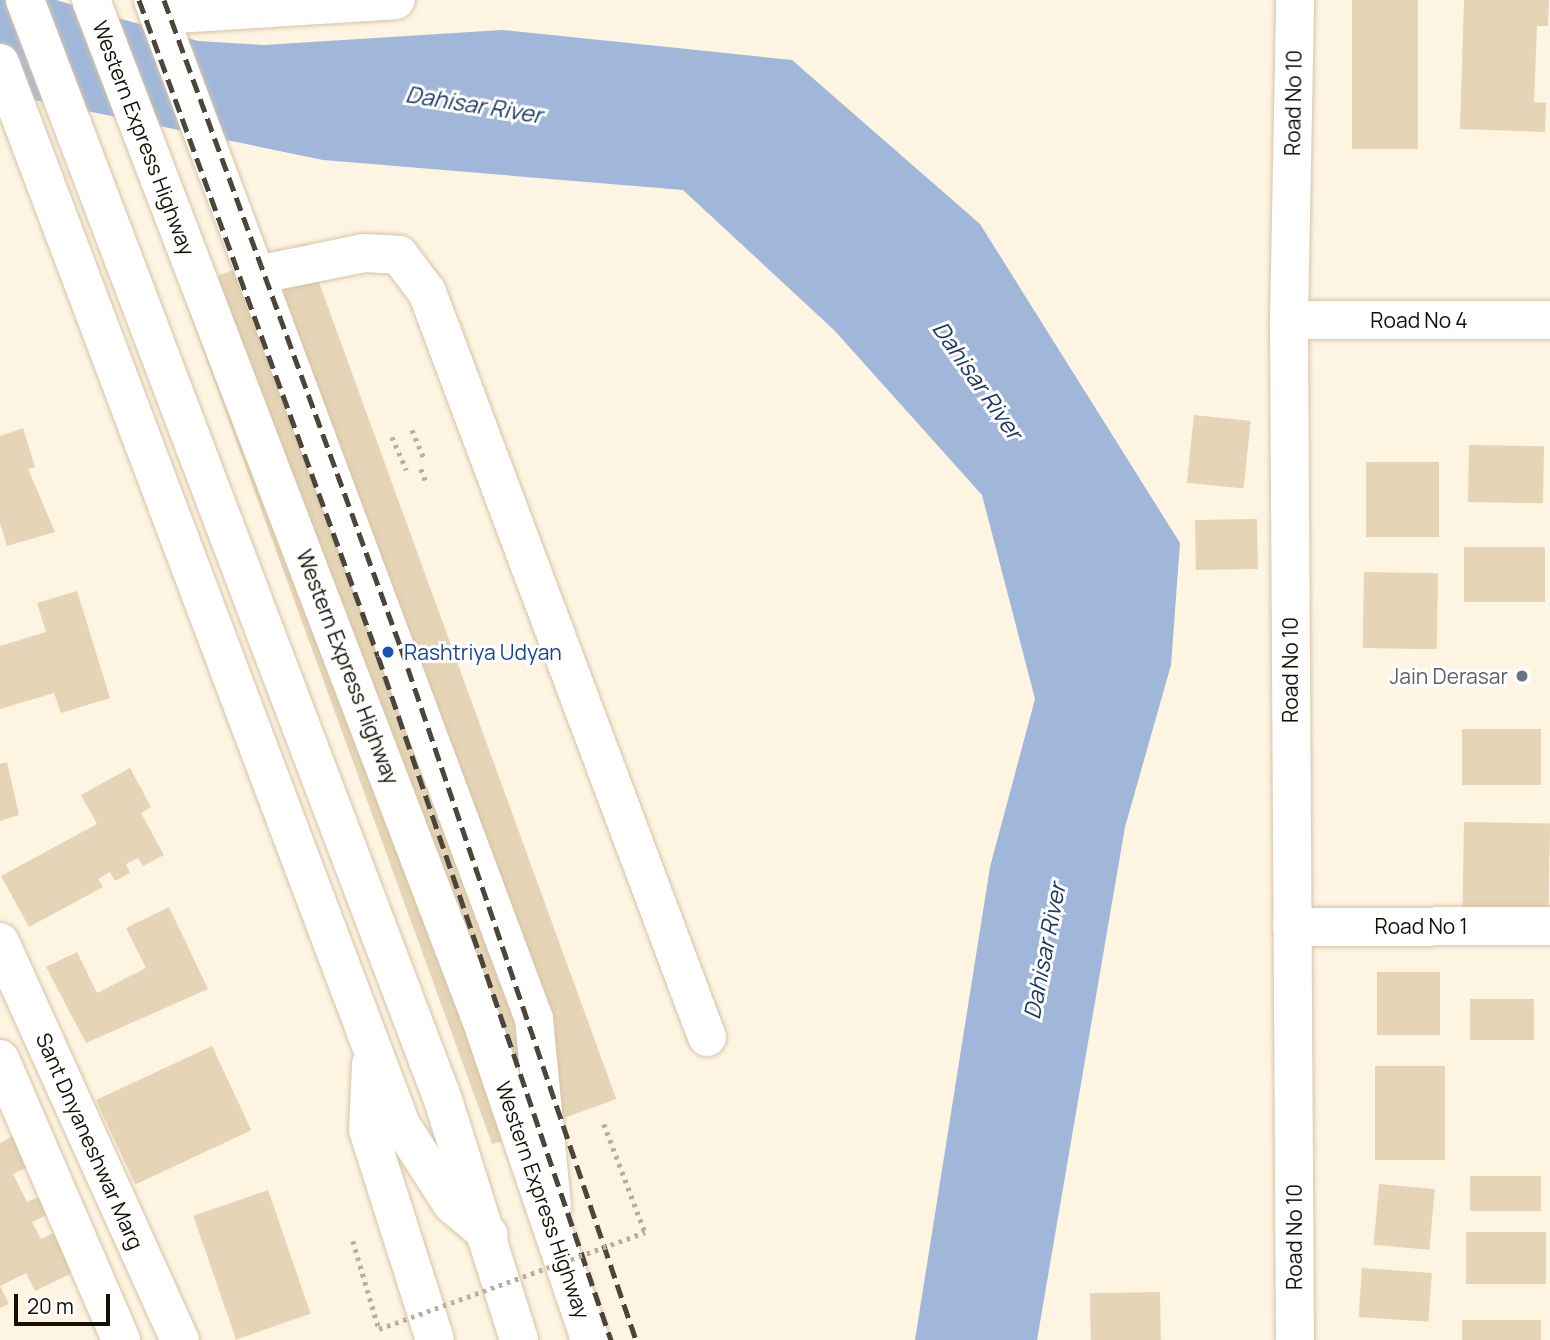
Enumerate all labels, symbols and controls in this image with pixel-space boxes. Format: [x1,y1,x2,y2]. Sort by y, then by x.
street label: Western Express Highway [88,17,200,259]
street label: Road No 10 [1279,50,1307,156]
water label: Dahisar River [404,80,544,128]
street label: Road No 4 [1370,307,1468,333]
water label: Dahisar River [927,316,1029,444]
street label: Western Express Highway [292,546,404,788]
street label: Road No 10 [1277,617,1303,723]
place label: Rashtriya Udyan [404,639,562,665]
marker: Rashtriya Udyan [378,642,398,662]
place label: Jain Derasar [1390,663,1508,689]
marker: Jain Derasar [1514,668,1530,684]
water label: Dahisar River [1017,881,1071,1021]
street label: Road No 1 [1374,913,1468,939]
street label: Sant Dnyaneshwar Marg [31,1029,149,1253]
street label: Western Express Highway [490,1078,596,1322]
street label: Road No 10 [1281,1184,1307,1290]
scale bar [18,1280,114,1324]
text: 20 m [27,1292,74,1320]

